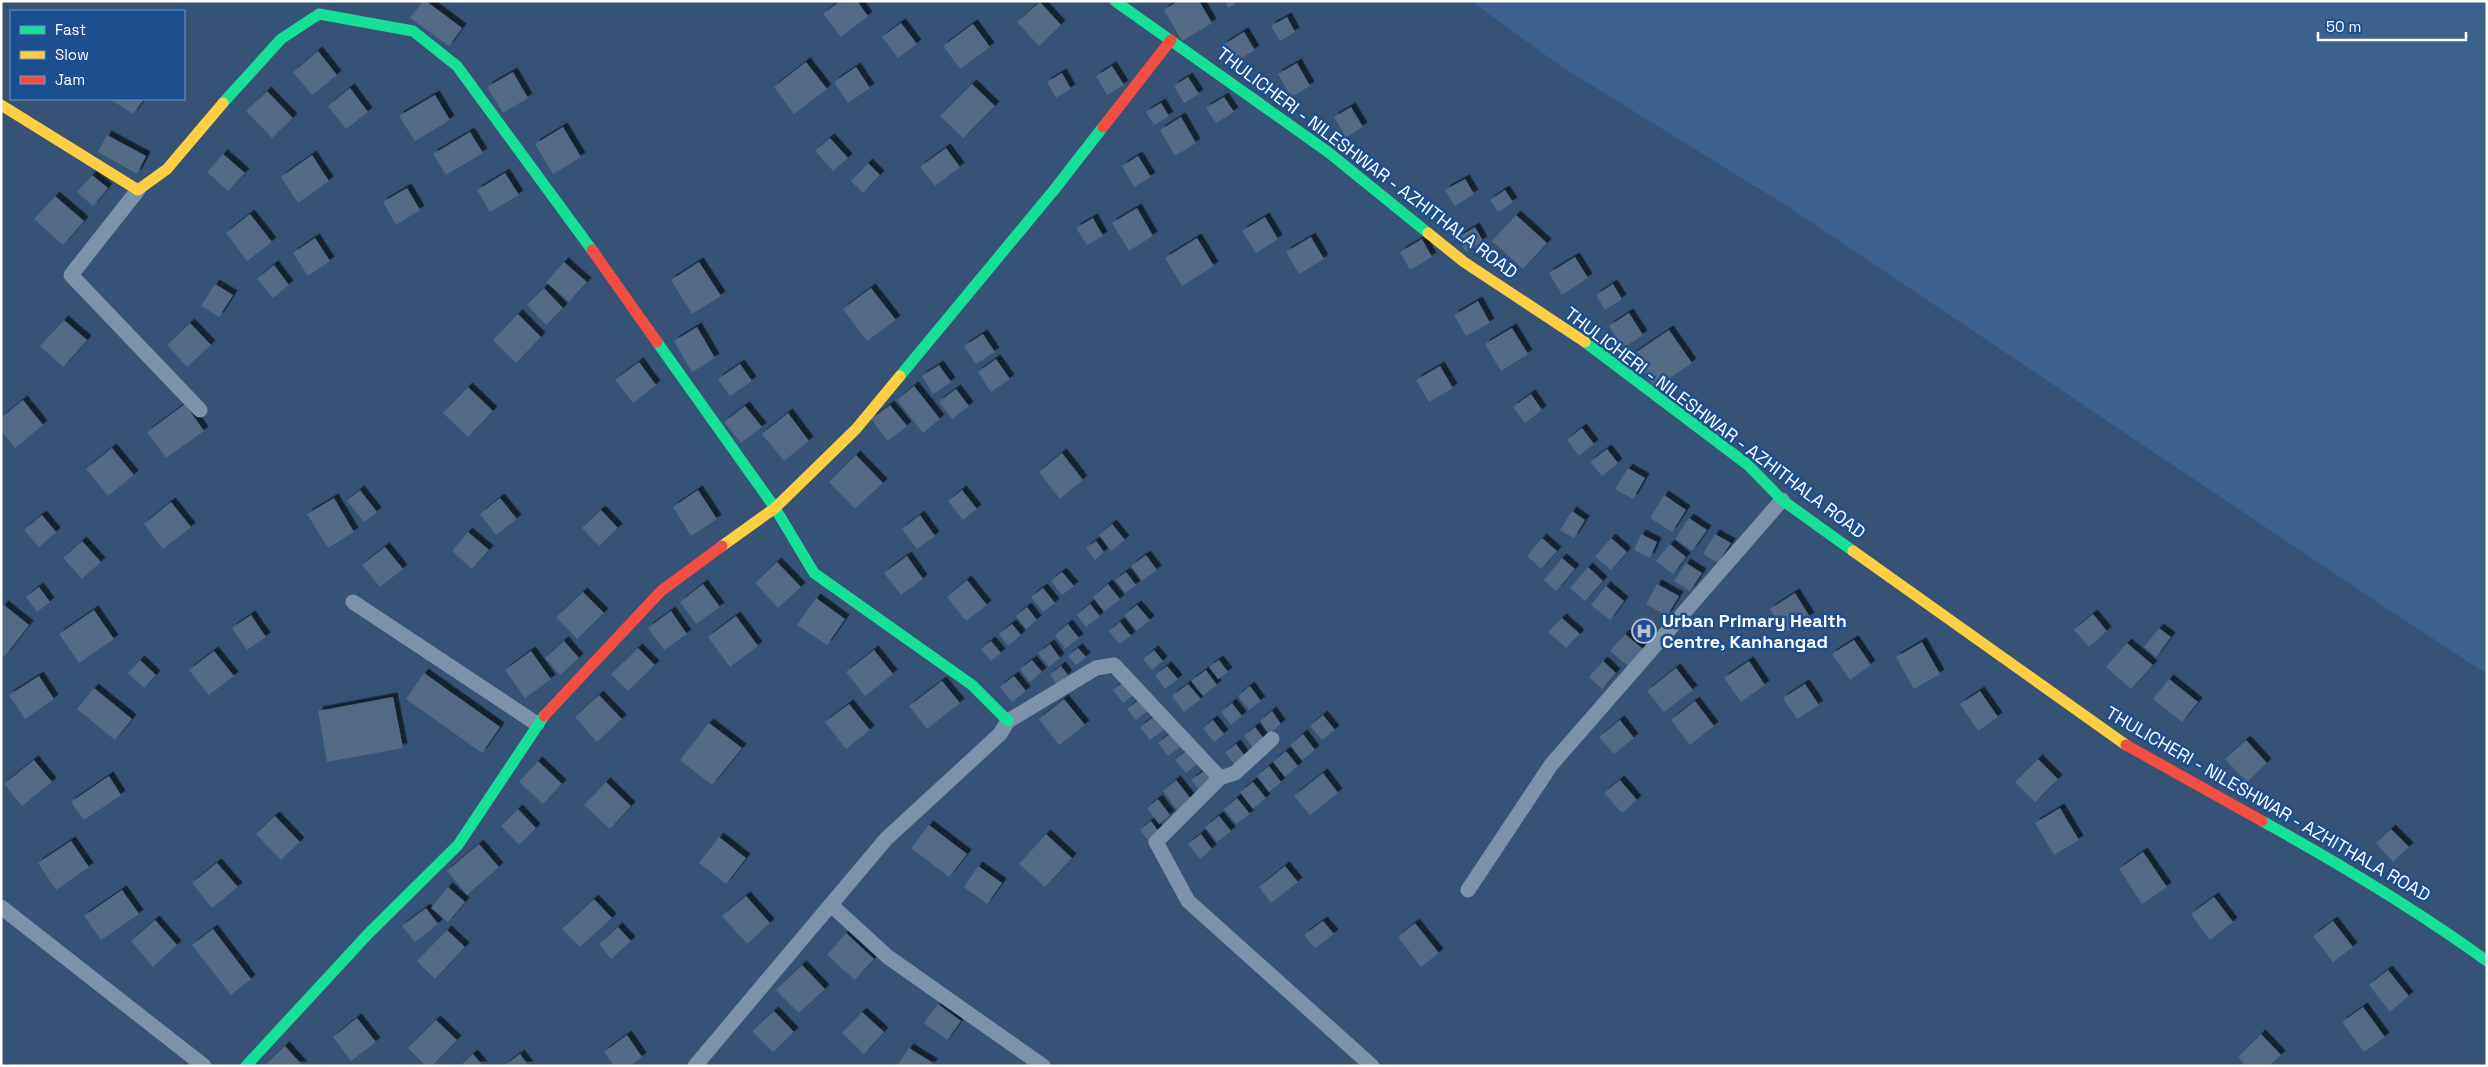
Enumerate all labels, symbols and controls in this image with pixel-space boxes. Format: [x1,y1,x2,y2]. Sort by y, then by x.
legend [10,10,185,100]
scale bar [2318,10,2466,42]
text: 50 m [2326,17,2361,36]
text: Fast [55,20,86,39]
street label: THULICHERI - NILESHWAR - AZHITHALA ROAD [1212,42,1522,284]
text: Slow [55,45,89,64]
text: Jam [55,70,85,89]
street label: THULICHERI - NILESHWAR - AZHITHALA ROAD [1560,302,1870,544]
place label: Urban Primary Health Centre, Kanhangad [1662,609,1847,653]
hospital icon: Urban Primary Health Centre, Kanhangad [1631,618,1657,644]
street label: THULICHERI - NILESHWAR - AZHITHALA ROAD [2102,701,2435,906]

